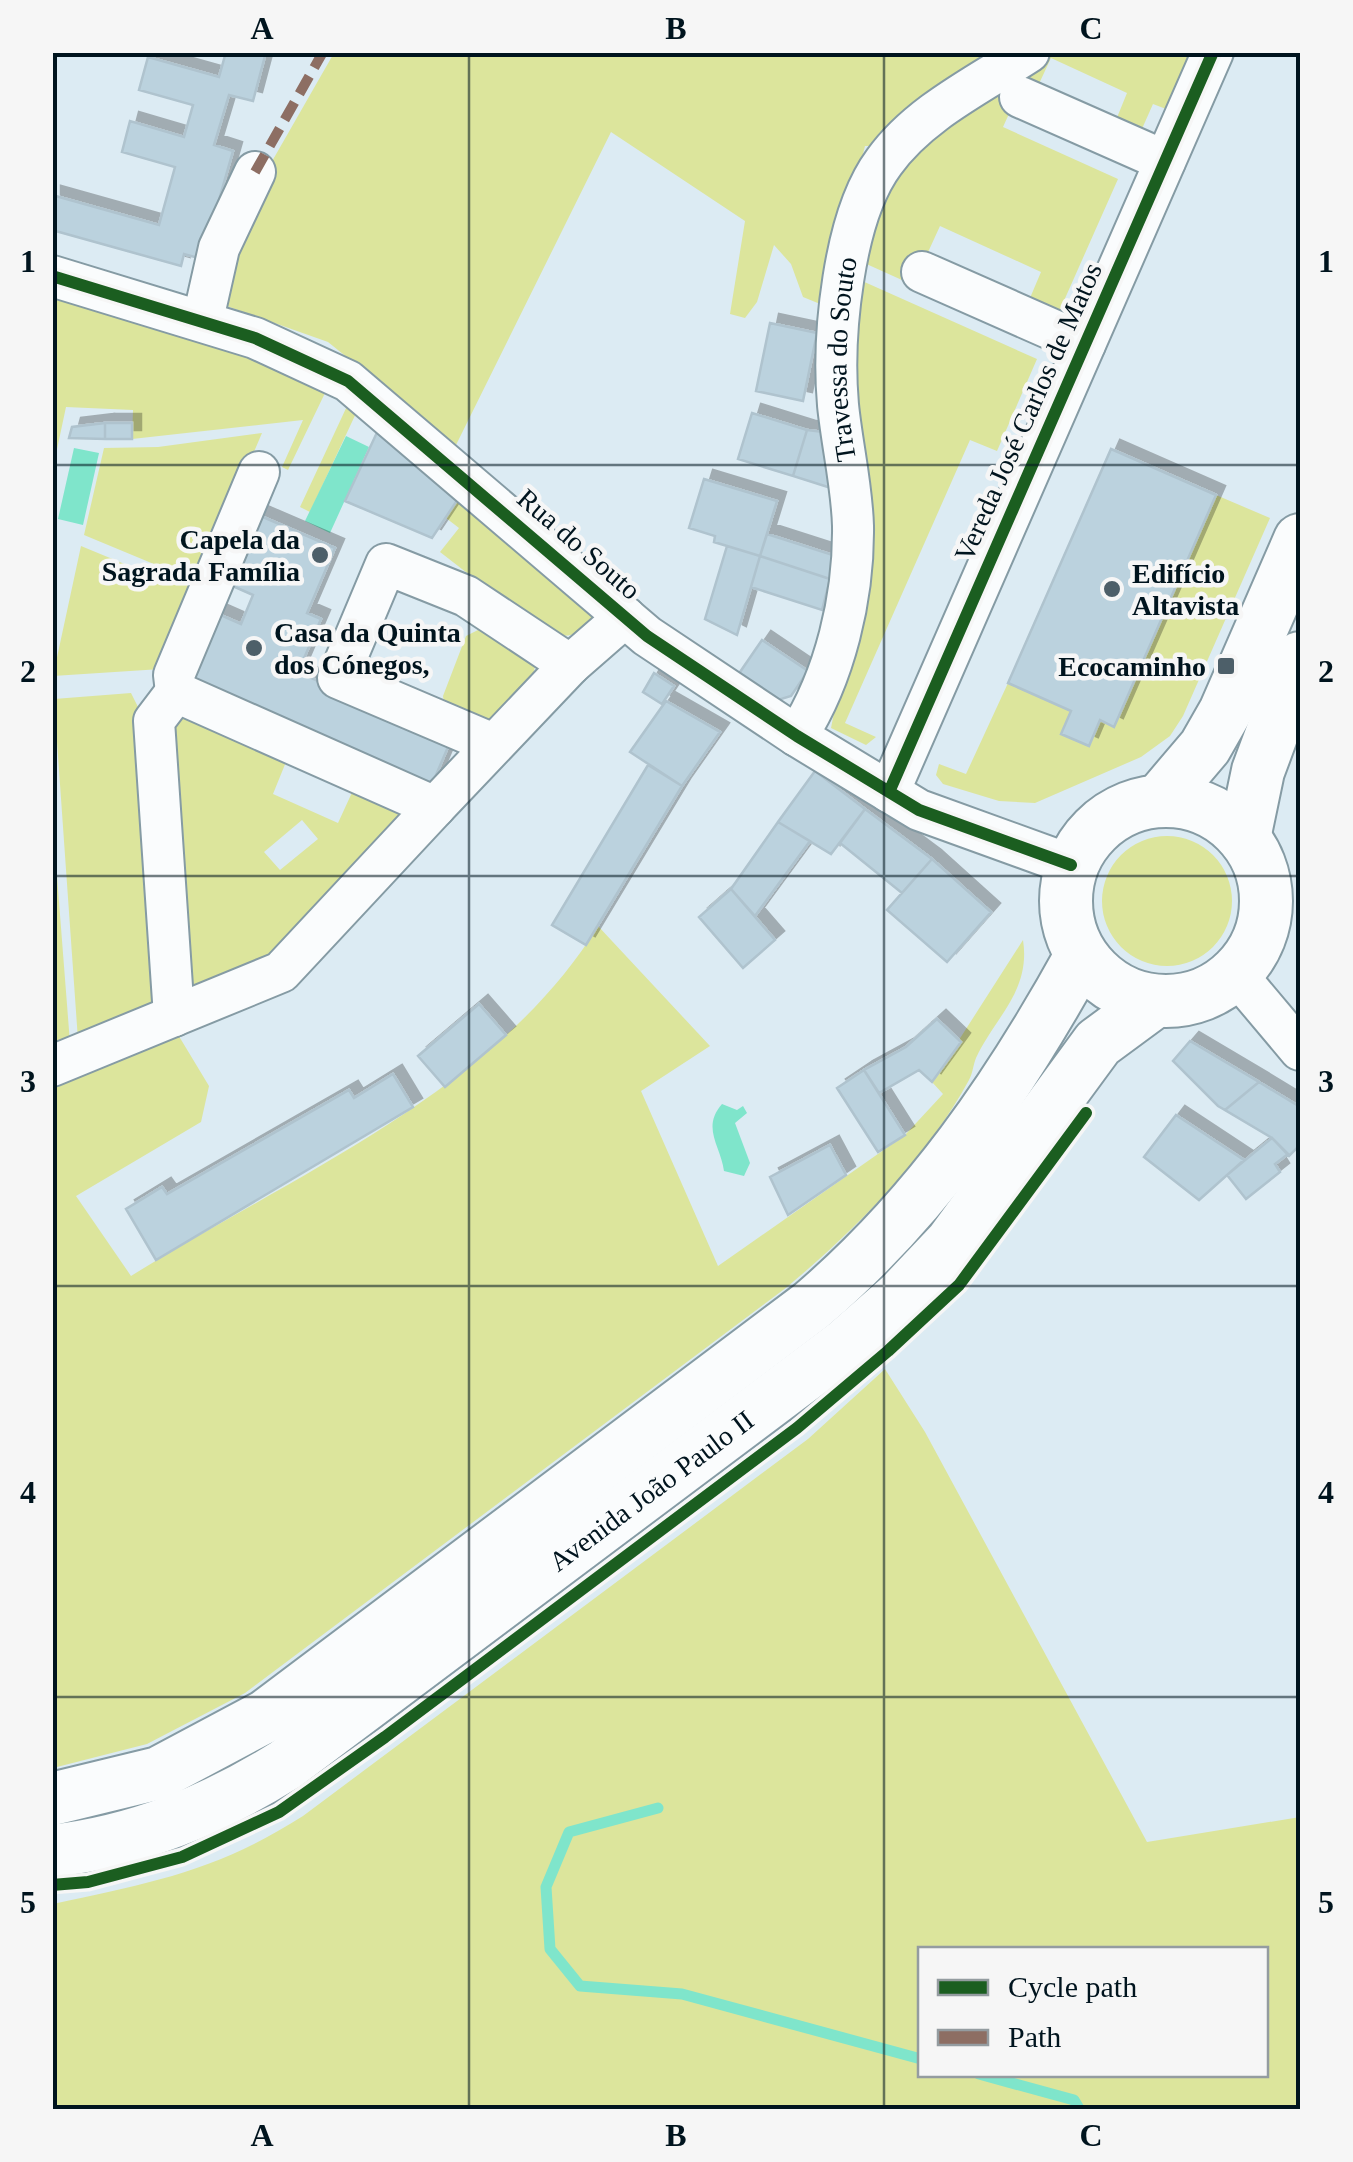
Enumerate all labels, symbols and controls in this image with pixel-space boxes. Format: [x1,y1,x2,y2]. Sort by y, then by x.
text: A [250,10,274,46]
text: B [665,10,687,46]
text: C [1079,10,1103,46]
text: 1 [20,243,36,279]
text: 1 [1318,243,1334,279]
street label: Travessa do Souto [821,254,862,464]
street label: Vereda José Carlos de Matos [948,258,1108,566]
street label: Rua do Souto [511,482,647,606]
place label: Capela da Sagrada Família [102,524,300,587]
marker: Capela da Sagrada Família [309,544,331,566]
place label: Edifício Altavista [1132,558,1239,621]
marker: Edifício Altavista [1101,578,1123,600]
place label: Casa da Quinta dos Cónegos, [274,617,461,680]
marker: Casa da Quinta dos Cónegos, [243,637,265,659]
place label: Ecocaminho [1058,651,1206,682]
text: 2 [20,653,36,689]
text: 2 [1318,653,1334,689]
marker: Ecocaminho [1215,655,1237,677]
text: 3 [20,1063,36,1099]
text: 3 [1318,1063,1334,1099]
street label: Avenida João Paulo II [543,1404,759,1577]
text: 4 [20,1474,36,1510]
text: 4 [1318,1474,1334,1510]
text: 5 [20,1884,36,1920]
text: 5 [1318,1884,1334,1920]
legend [918,1947,1268,2077]
text: Cycle path [1008,1970,1137,2003]
text: Path [1008,2020,1061,2053]
text: A [250,2117,274,2153]
text: B [665,2117,687,2153]
text: C [1079,2117,1103,2153]

